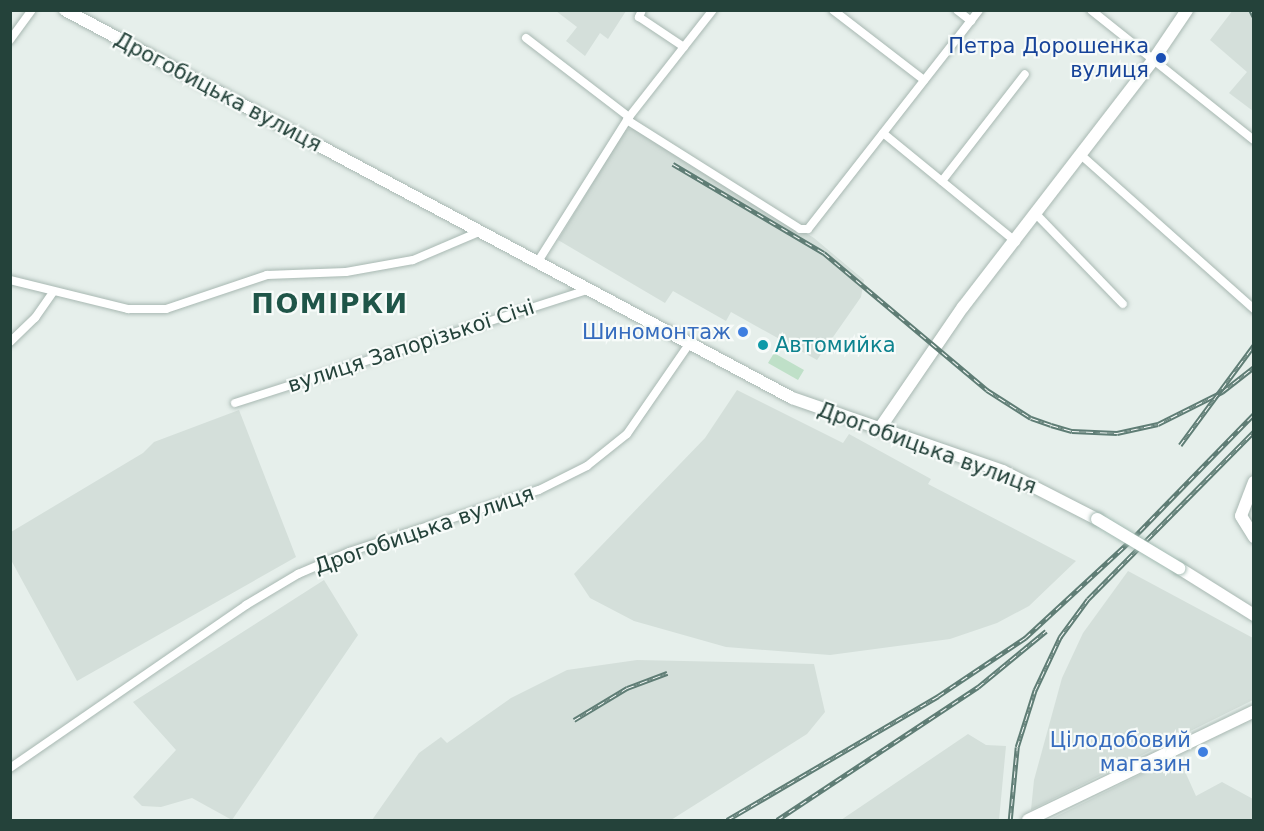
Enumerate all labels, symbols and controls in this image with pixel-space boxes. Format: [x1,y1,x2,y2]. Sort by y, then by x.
street label: Дрогобицька вулиця [110,27,326,157]
place label: Петра Дорошенка вулиця [948,33,1149,83]
marker: Петра Дорошенка вулиця [1154,51,1168,65]
district label: ПОМІРКИ [251,288,409,320]
street label: вулиця Запорізької Січі [284,294,538,398]
place label: Шиномонтаж [582,319,731,345]
marker: Шиномонтаж [736,325,750,339]
place label: Автомийка [775,332,896,358]
marker: Автомийка [756,338,770,352]
street label: Дрогобицька вулиця [814,397,1040,499]
street label: Дрогобицька вулиця [311,481,537,579]
place label: Цілодобовий магазин [1050,727,1191,777]
marker: Цілодобовий магазин [1196,745,1210,759]

